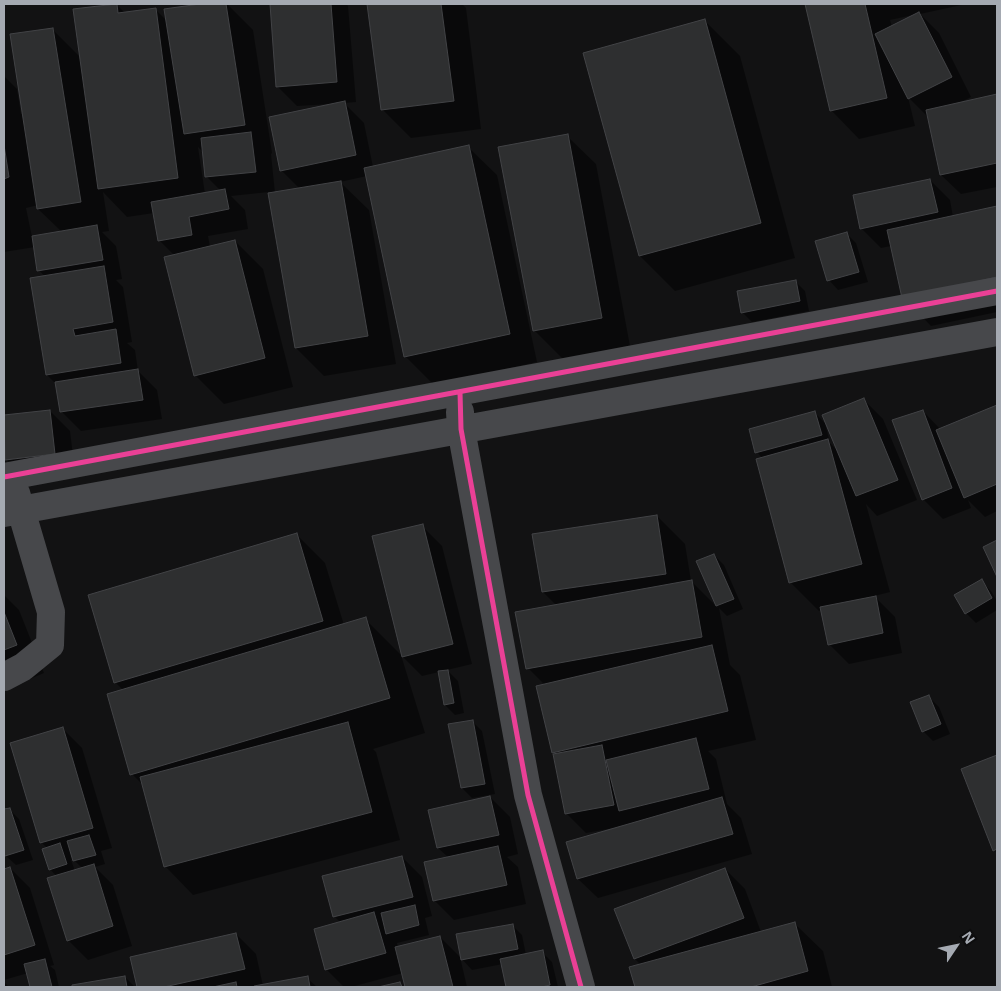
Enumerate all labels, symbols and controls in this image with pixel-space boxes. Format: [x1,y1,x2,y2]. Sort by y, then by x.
north arrow [931,921,981,971]
text: N [958,927,980,947]

